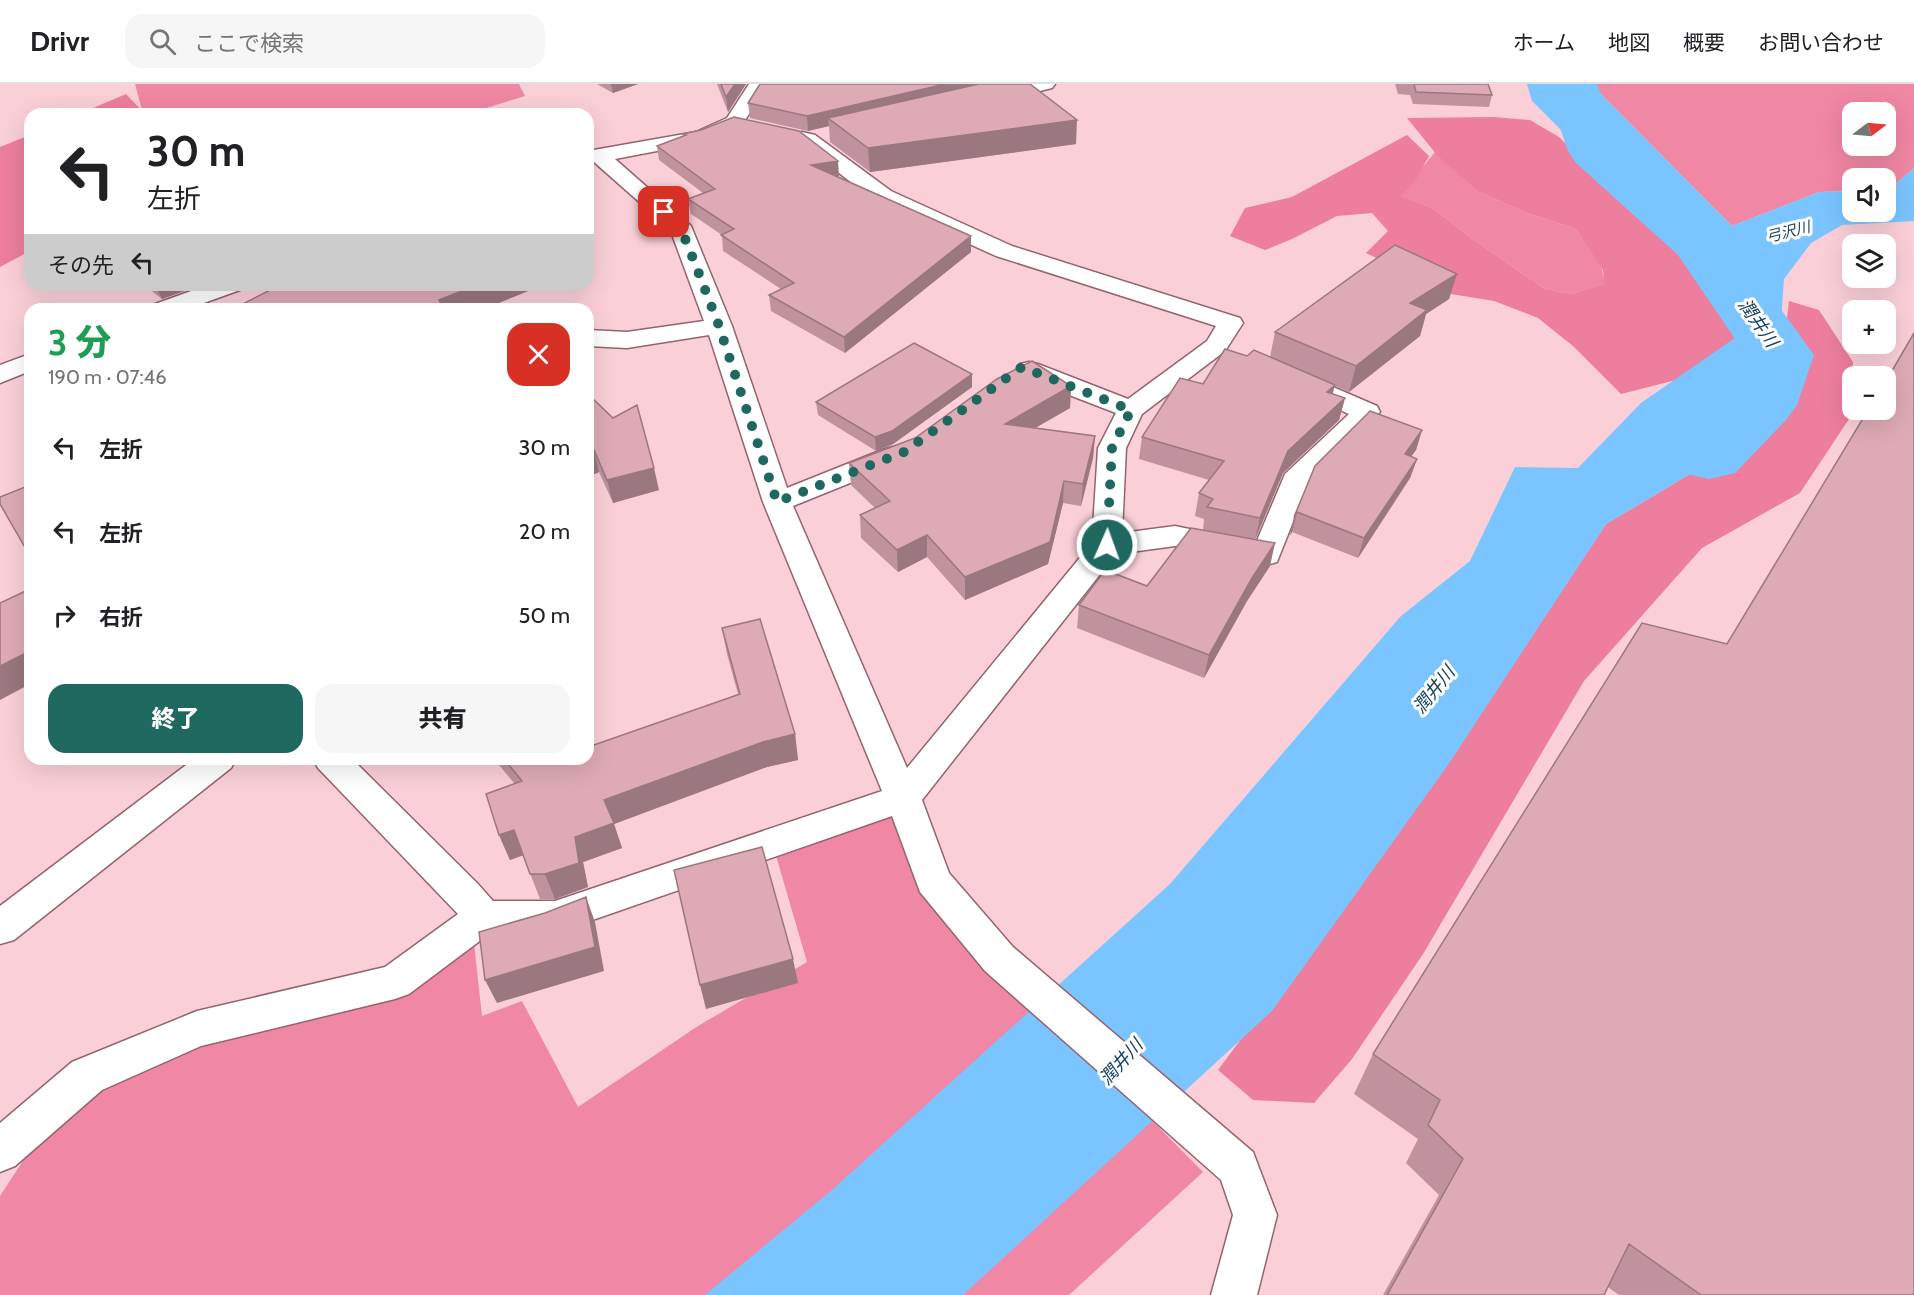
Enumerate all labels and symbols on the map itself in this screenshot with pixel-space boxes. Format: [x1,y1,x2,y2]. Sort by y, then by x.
north arrow [1842,102,1896,156]
pin [638,186,689,237]
water label: 弓沢川 [1764,217,1814,246]
water label: 潤井川 [1734,295,1784,353]
position arrow [1075,513,1139,577]
water label: 潤井川 [1408,661,1461,718]
water label: 潤井川 [1095,1033,1149,1089]

